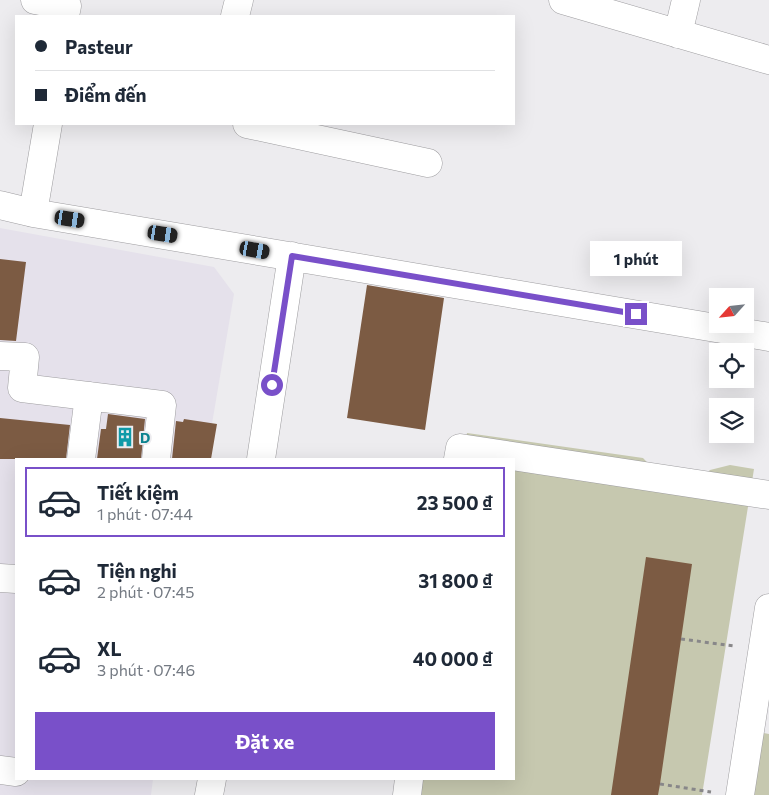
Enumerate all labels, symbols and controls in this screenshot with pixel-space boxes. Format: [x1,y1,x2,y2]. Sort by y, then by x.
text: Pasteur [65,35,133,58]
text: Điểm đến [65,83,147,106]
car [54,209,85,229]
car [147,224,178,244]
car [238,240,271,260]
callout: 1 phút [590,242,682,276]
text: 1 phút [614,249,658,268]
north arrow [709,288,754,332]
map controls [709,288,754,443]
route end [625,303,647,325]
button: locate [709,343,754,388]
route start [261,374,283,396]
button: layers [709,398,754,443]
building icon: D [114,426,136,448]
place label: D [140,429,150,446]
icon: car [37,480,82,525]
text: Tiết kiệm [97,481,179,504]
text: 23 500 ₫ [417,491,493,514]
text: 1 phút · 07:44 [97,504,193,523]
icon: car [37,558,82,603]
text: Tiện nghi [97,559,177,582]
text: 31 800 ₫ [418,569,493,592]
text: 2 phút · 07:45 [97,582,194,601]
icon: car [37,636,82,681]
text: XL [97,637,122,660]
text: 40 000 ₫ [413,647,493,670]
text: 3 phút · 07:46 [97,660,195,679]
button: Đặt xe [35,712,495,770]

